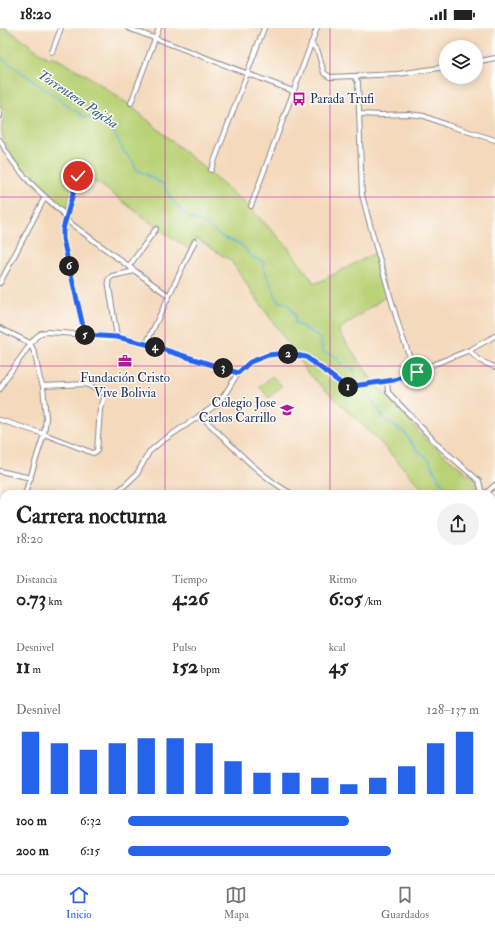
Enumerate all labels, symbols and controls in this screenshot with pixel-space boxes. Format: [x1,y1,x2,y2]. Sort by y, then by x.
text: 18:20 [20,5,51,24]
map controls [439,40,483,84]
button: layers [439,40,483,84]
water label: Torrentera Pajcha [35,66,122,132]
bus stop icon: Parada Trufi [291,91,307,107]
place label: Parada Trufi [310,91,374,107]
pin [61,159,95,193]
icon: check [67,165,89,187]
pin: 6 [59,256,79,276]
text: 6 [66,259,72,272]
pin: 5 [75,325,95,345]
text: 5 [83,328,87,341]
pin: 4 [145,337,165,357]
text: 4 [152,340,158,353]
pin: 2 [278,344,298,364]
text: 2 [285,347,291,360]
office icon: Fundación Cristo Vive Bolivia [117,353,133,369]
pin [400,355,434,389]
pin: 3 [213,358,233,378]
text: 3 [221,361,225,374]
icon: arrive [406,361,428,383]
place label: Fundación Cristo Vive Bolivia [80,370,170,401]
pin: 1 [338,377,358,397]
text: 1 [346,380,350,393]
place label: Colegio Jose Carlos Carrillo [199,395,277,426]
school or university icon: Colegio Jose Carlos Carrillo [279,402,295,418]
text: Carrera nocturna [16,502,166,530]
button: share [437,503,479,545]
text: 18:20 [16,531,43,547]
text: Distancia [16,573,57,586]
text: Tiempo [172,573,207,586]
text: Ritmo [329,573,357,586]
text: 0.73 [16,586,46,611]
text: 4:26 [172,586,208,611]
text: 6:05 [329,586,363,611]
text: km [46,595,62,608]
text: /km [363,595,382,608]
text: Desnivel [16,641,54,654]
text: Pulso [172,641,196,654]
text: kcal [329,641,346,654]
text: 11 [16,654,30,679]
text: 152 [172,654,198,679]
text: 45 [329,654,348,679]
text: m [30,663,41,676]
text: bpm [198,663,220,676]
text: Desnivel [16,702,61,718]
text: 128–137 m [427,702,479,718]
text: 100 m [16,813,47,829]
text: 6:32 [80,813,101,829]
text: 200 m [16,843,49,859]
text: 6:15 [80,843,100,859]
tab: Inicio [66,884,92,921]
tab: Mapa [224,884,249,921]
tab: Guardados [381,884,429,921]

